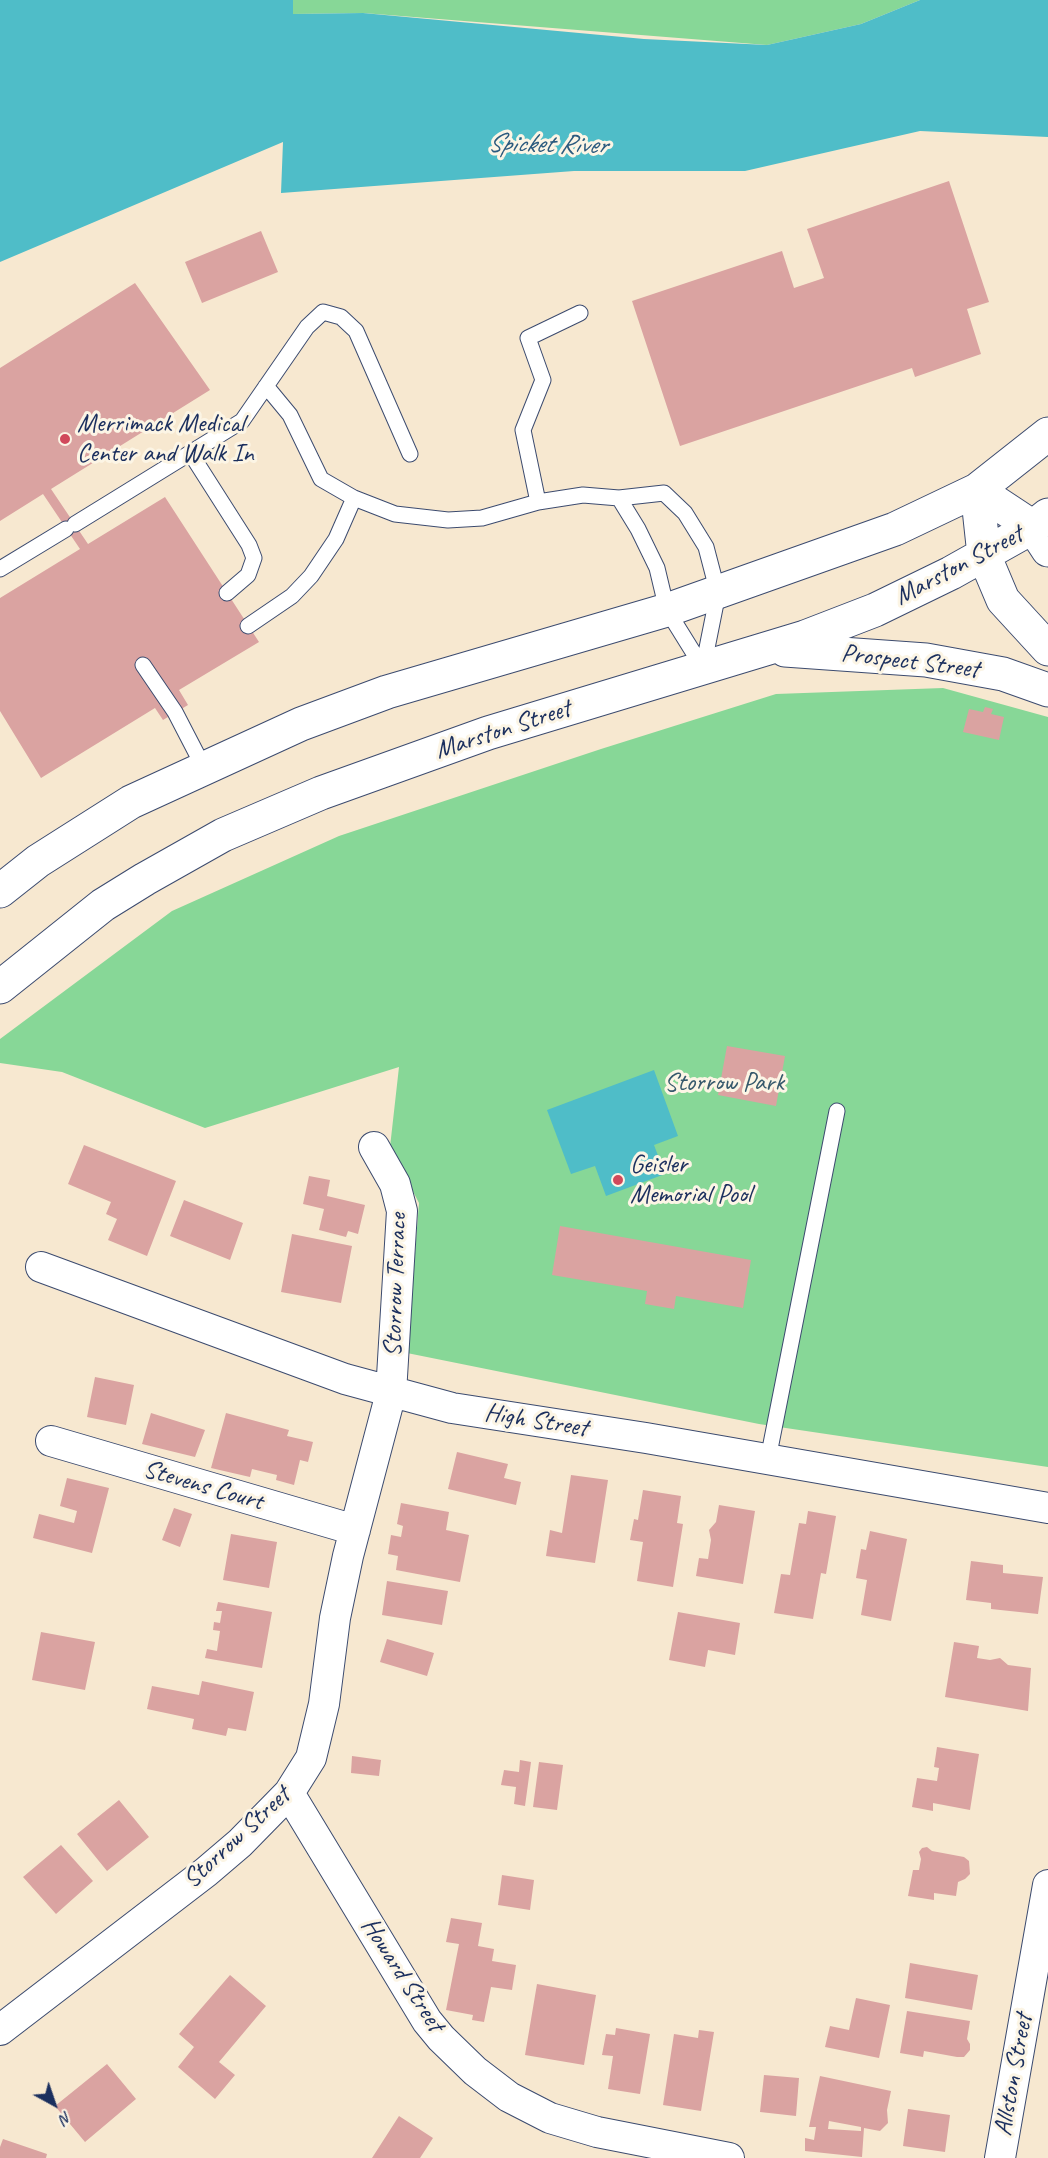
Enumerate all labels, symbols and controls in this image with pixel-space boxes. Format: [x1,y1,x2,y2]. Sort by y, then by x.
water label: Spicket River [487,128,607,162]
place label: Merrimack Medical Center and Walk In [77,408,254,470]
marker: Merrimack Medical Center and Walk In [58,432,72,446]
street label: Marston Street [890,519,1028,613]
street label: Prospect Street [839,638,981,686]
street label: Marston Street [431,693,575,767]
park label: Storrow Park [664,1067,784,1099]
place label: Geisler Memorial Pool [630,1149,751,1210]
marker: Geisler Memorial Pool [611,1173,625,1187]
street label: Storrow Terrace [378,1213,414,1357]
street label: High Street [482,1397,590,1445]
street label: Stevens Court [140,1454,266,1518]
street label: Storrow Street [177,1780,297,1896]
street label: Howard Street [354,1912,450,2038]
street label: Allston Street [988,2012,1040,2138]
north arrow [24,2074,84,2134]
text: N [55,2107,76,2129]

